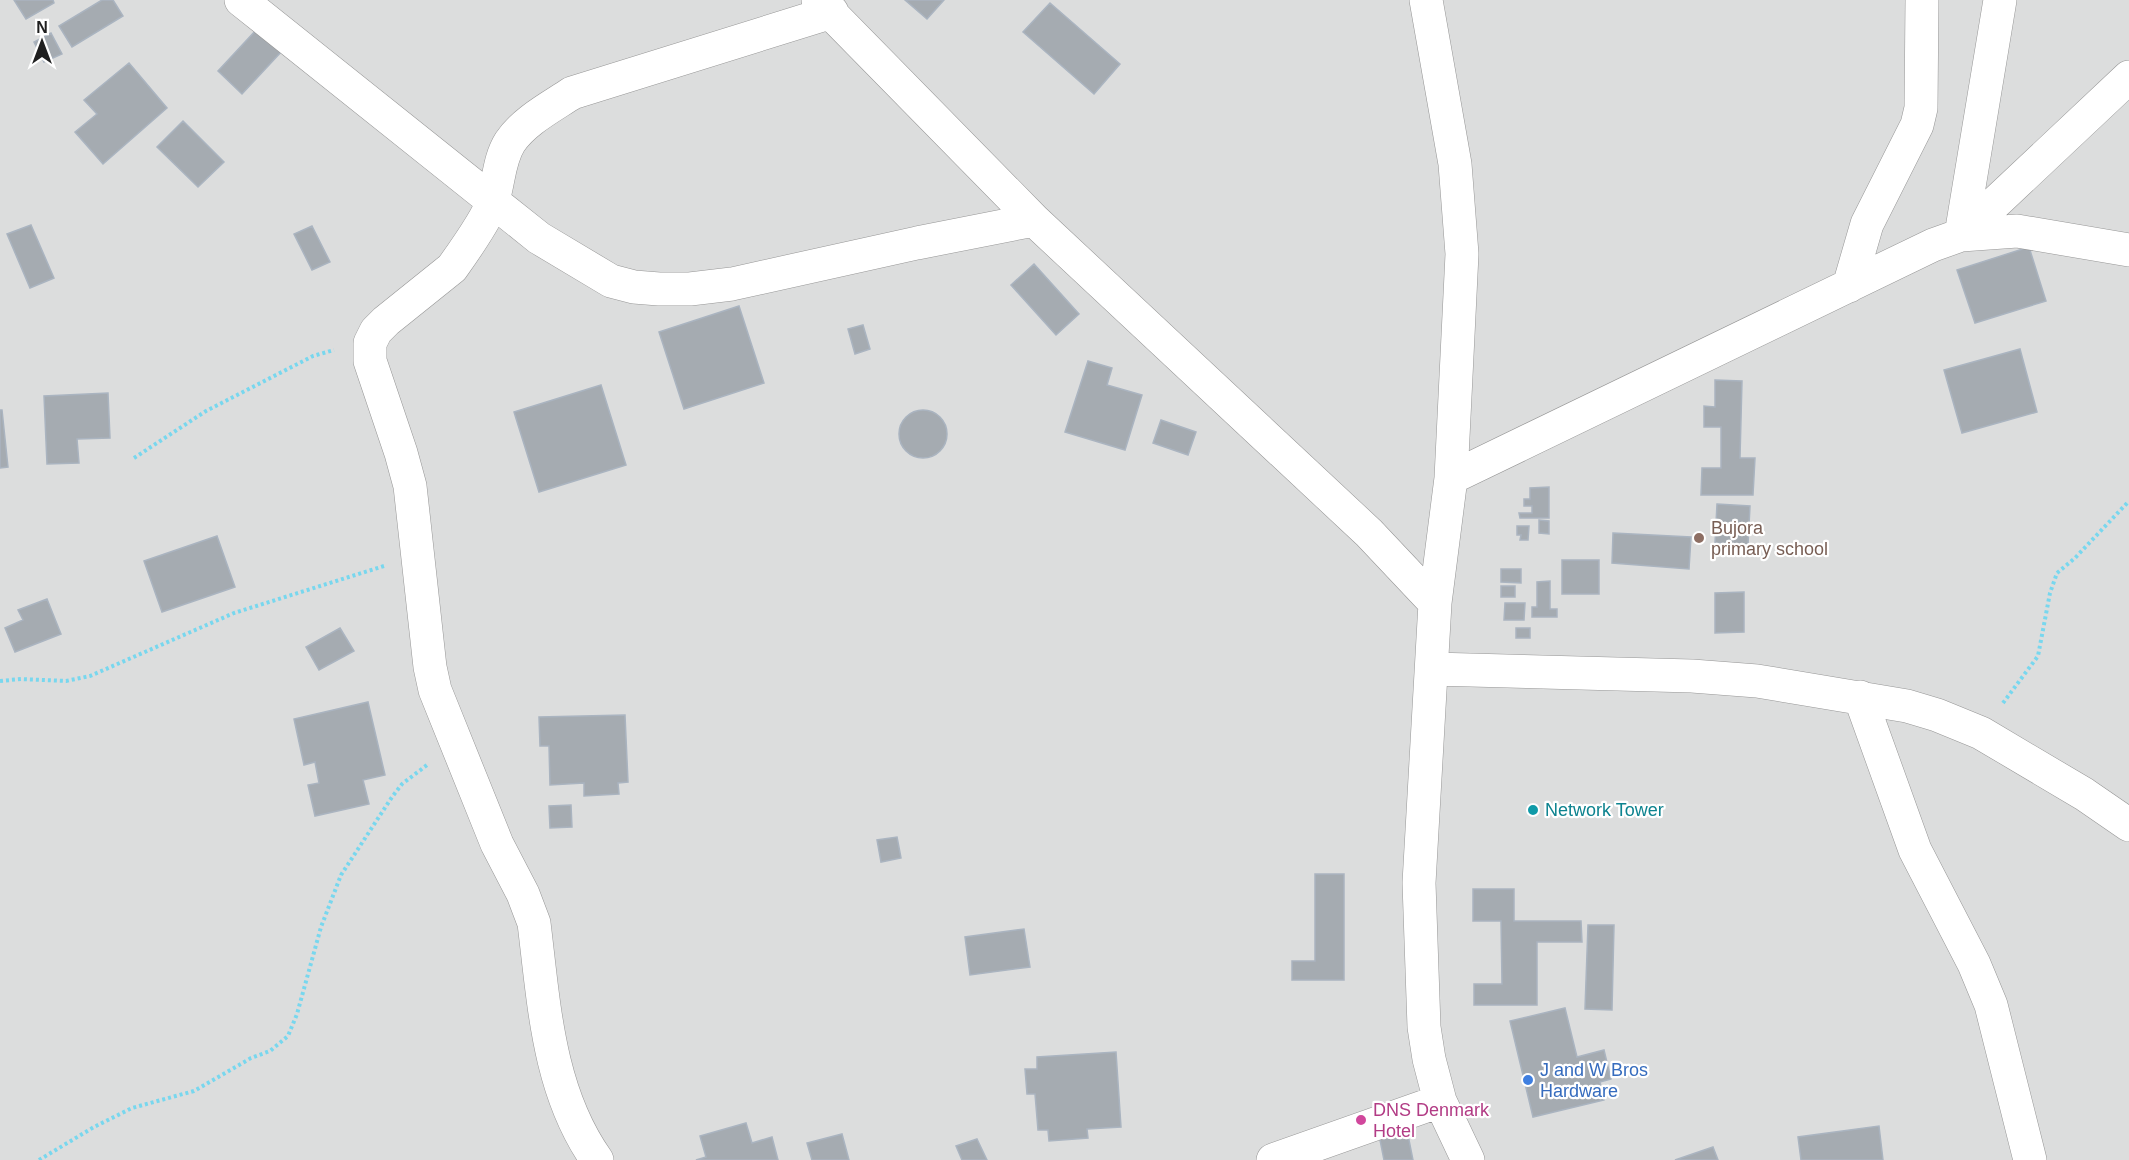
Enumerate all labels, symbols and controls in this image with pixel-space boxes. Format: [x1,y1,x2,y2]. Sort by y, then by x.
north arrow [12,12,72,72]
text: N [36,19,48,36]
place label: Bujora primary school [1711,518,1828,559]
marker: Bujora primary school [1692,531,1706,545]
place label: Network Tower [1545,800,1664,820]
marker: Network Tower [1526,803,1540,817]
place label: J and W Bros Hardware [1540,1060,1648,1101]
marker: J and W Bros Hardware [1521,1073,1535,1087]
place label: DNS Denmark Hotel [1373,1100,1490,1141]
marker: DNS Denmark Hotel [1354,1113,1368,1127]

